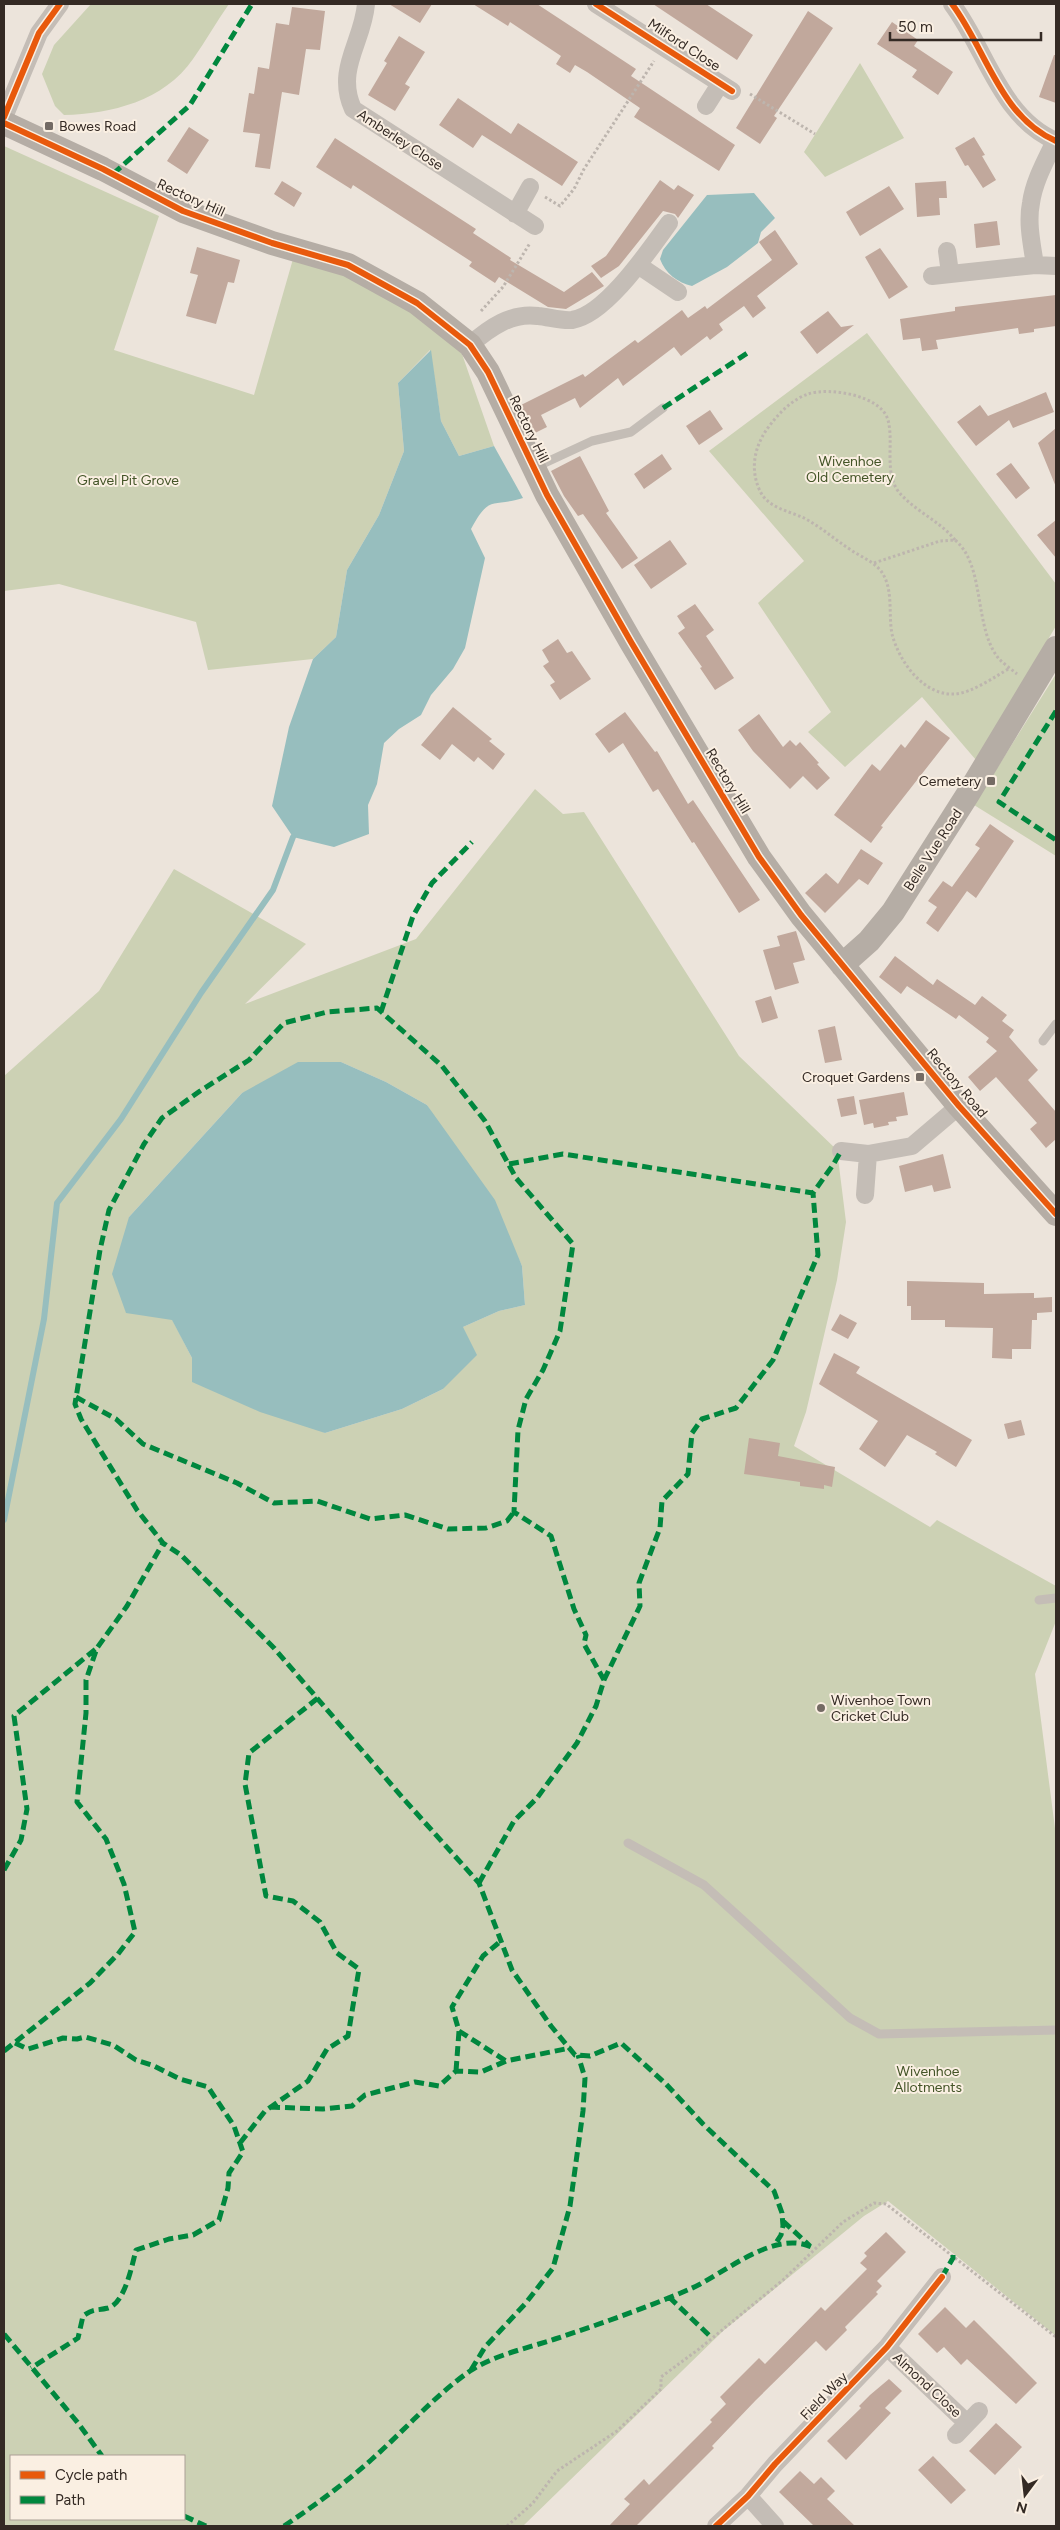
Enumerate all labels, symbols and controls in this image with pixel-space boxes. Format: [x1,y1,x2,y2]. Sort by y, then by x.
scale bar [890,10,1041,42]
street label: Milford Close [644,15,724,75]
text: 50 m [898,18,933,36]
street label: Amberley Close [354,106,446,174]
place label: Bowes Road [59,118,136,135]
marker: Bowes Road [43,120,55,132]
street label: Rectory Hill [154,175,228,221]
street label: Rectory Hill [505,393,553,465]
park label: Wivenhoe Old Cemetery [806,453,895,486]
park label: Gravel Pit Grove [77,472,179,489]
street label: Rectory Hill [702,745,754,817]
place label: Cemetery [919,773,982,790]
marker: Cemetery [985,775,997,787]
street label: Belle Vue Road [900,806,966,894]
street label: Rectory Road [923,1045,991,1121]
place label: Croquet Gardens [802,1069,910,1086]
marker: Croquet Gardens [914,1071,926,1083]
place label: Wivenhoe Town Cricket Club [831,1692,931,1725]
marker: Wivenhoe Town Cricket Club [815,1702,827,1714]
park label: Wivenhoe Allotments [894,2063,962,2096]
street label: Almond Close [889,2349,965,2421]
street label: Field Way [797,2368,852,2424]
legend [10,2455,185,2520]
text: Cycle path [55,2466,127,2484]
north arrow [1000,2470,1050,2520]
text: Path [55,2491,85,2509]
text: N [1014,2497,1029,2517]

